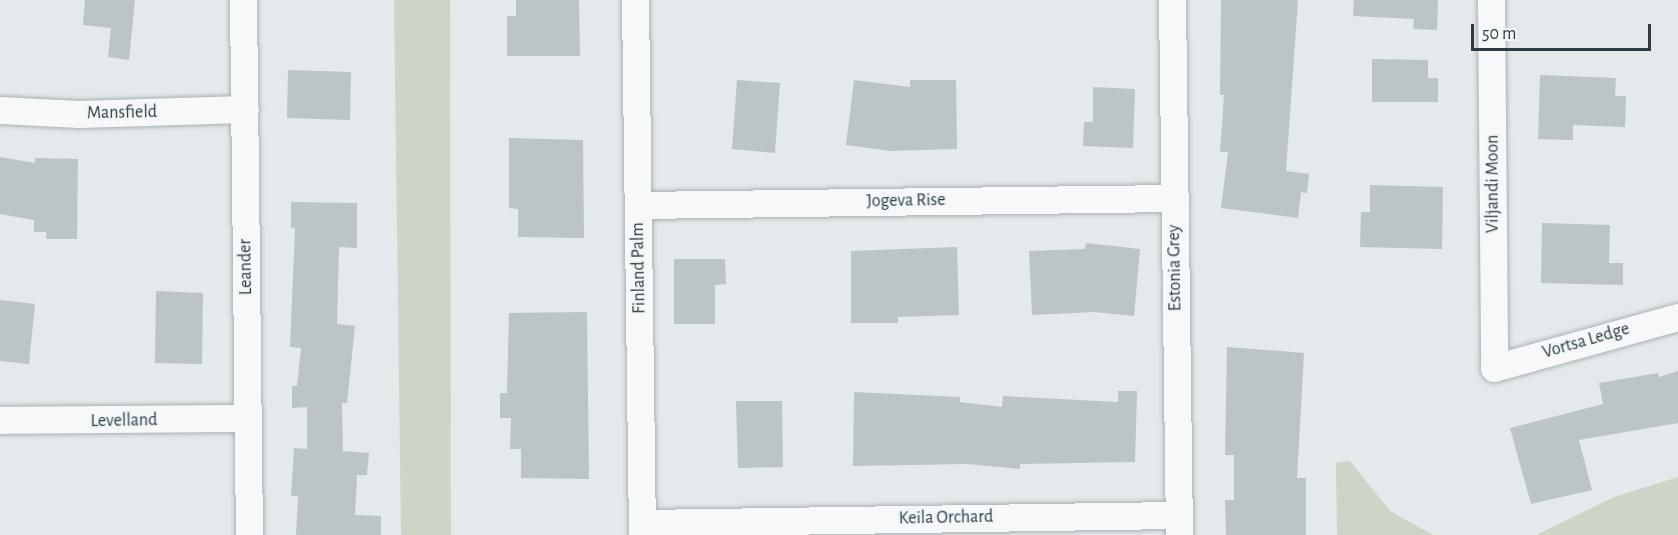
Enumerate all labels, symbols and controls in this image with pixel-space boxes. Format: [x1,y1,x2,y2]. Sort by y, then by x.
scale bar [1474,12,1654,50]
text: 50 m [1482,25,1516,43]
street label: Mansfield [87,102,157,124]
street label: Viljandi Moon [1482,135,1504,233]
street label: Jogeva Rise [866,190,946,212]
street label: Finland Palm [627,222,651,314]
street label: Estonia Grey [1163,225,1187,311]
street label: Leander [235,239,257,295]
street label: Vortsa Ledge [1540,318,1632,364]
street label: Levelland [90,410,158,432]
street label: Keila Orchard [899,506,993,530]

